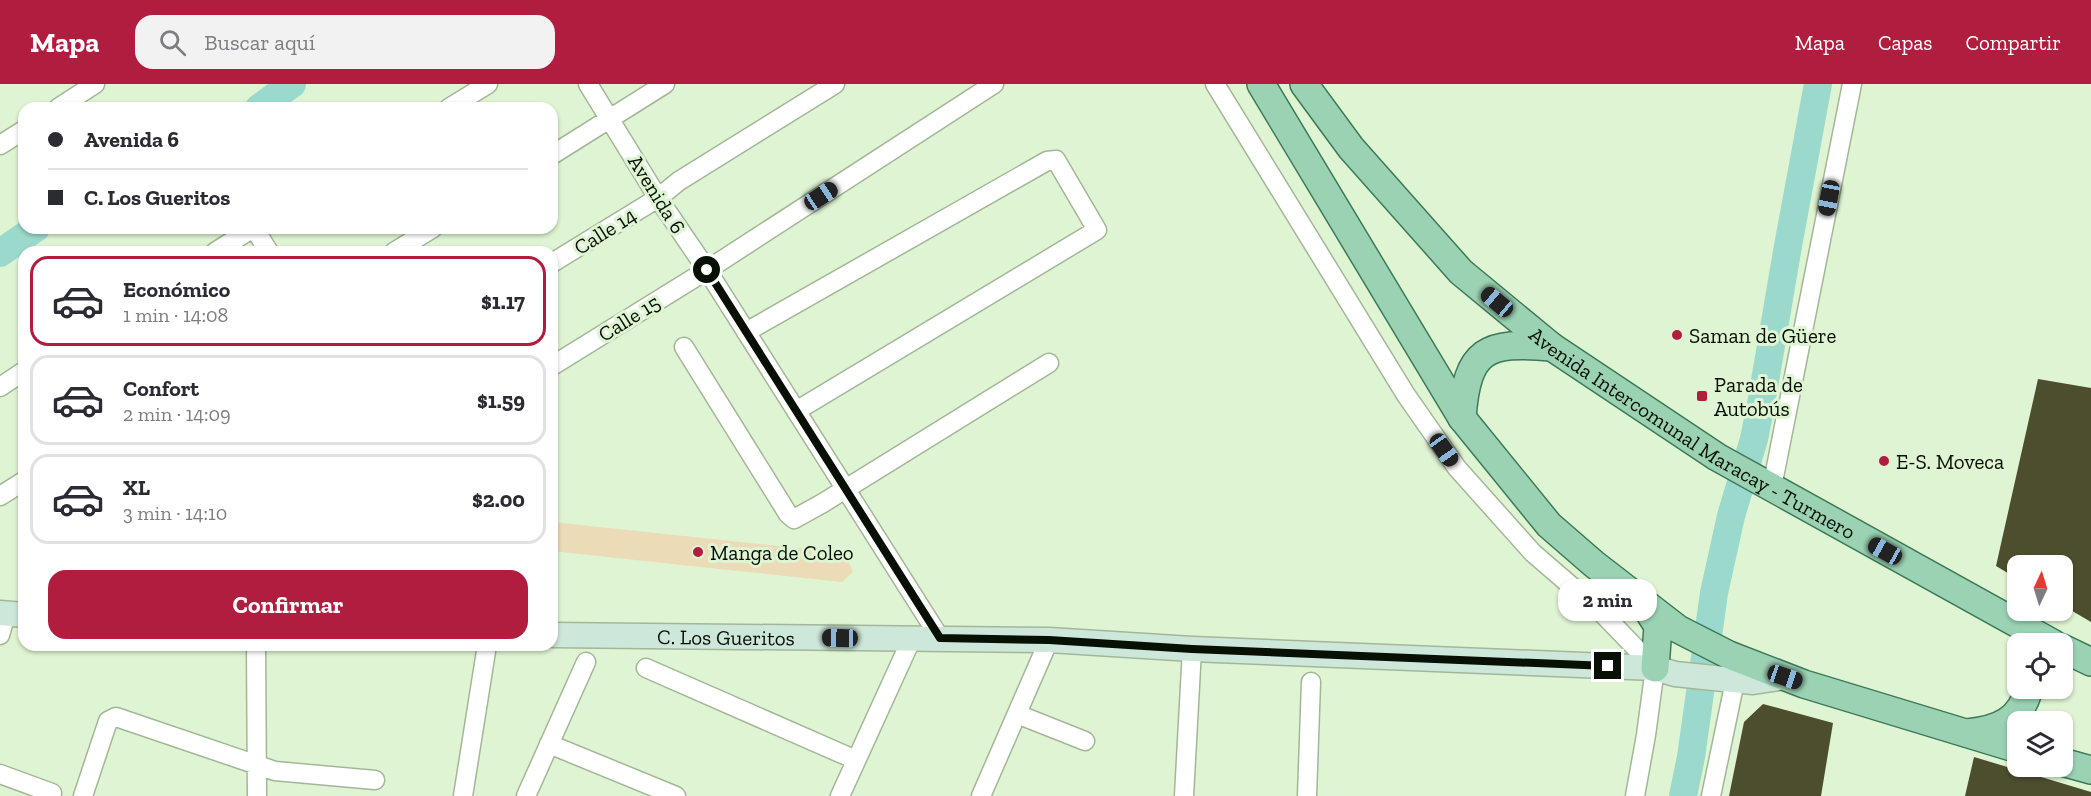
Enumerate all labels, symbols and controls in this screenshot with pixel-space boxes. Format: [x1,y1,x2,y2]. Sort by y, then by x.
search box [135,15,555,69]
text: Mapa [30,26,99,59]
icon: search [156,26,189,59]
text: Buscar aquí [204,29,315,56]
text: Mapa [1795,30,1845,55]
text: Capas [1878,30,1933,55]
text: Compartir [1966,30,2061,55]
text: Avenida 6 [84,126,179,153]
street label: Avenida 6 [623,150,691,238]
car [801,179,841,213]
car [1817,179,1841,217]
text: C. Los Gueritos [84,184,230,211]
street label: Calle 14 [569,202,641,260]
route start [693,256,720,283]
icon: car [51,274,105,328]
text: Económico [123,276,230,303]
car [1477,284,1517,320]
text: $1.17 [481,288,525,315]
street label: Calle 15 [593,289,665,347]
text: 1 min · 14:08 [123,303,228,327]
street label: Avenida Intercomunal Maracay - Turmero [1525,321,1860,544]
place label: Saman de Güere [1689,323,1837,348]
marker: Saman de Güere [1670,328,1684,342]
place label: Parada de Autobús [1714,372,1803,421]
icon: car [51,373,105,427]
text: Confort [123,375,199,402]
text: $1.59 [477,387,525,414]
marker: Parada de Autobús [1695,389,1709,403]
text: 2 min · 14:09 [123,402,231,426]
car [1426,430,1462,470]
place label: E-S. Moveca [1896,449,2004,474]
marker: E-S. Moveca [1877,454,1891,468]
icon: car [51,472,105,526]
text: XL [123,474,150,501]
text: $2.00 [472,486,525,513]
text: 3 min · 14:10 [123,501,227,525]
car [1865,534,1905,568]
place label: Manga de Coleo [710,540,854,565]
marker: Manga de Coleo [691,545,705,559]
north arrow [2007,555,2073,621]
map controls [2007,555,2073,777]
button: Confirmar [48,570,528,639]
callout: 2 min [1558,579,1658,621]
text: 2 min [1583,588,1632,612]
street label: C. Los Gueritos [657,624,795,650]
car [822,629,858,647]
button: locate [2007,633,2073,699]
route end [1594,652,1621,679]
car [1765,663,1805,691]
button: layers [2007,711,2073,777]

